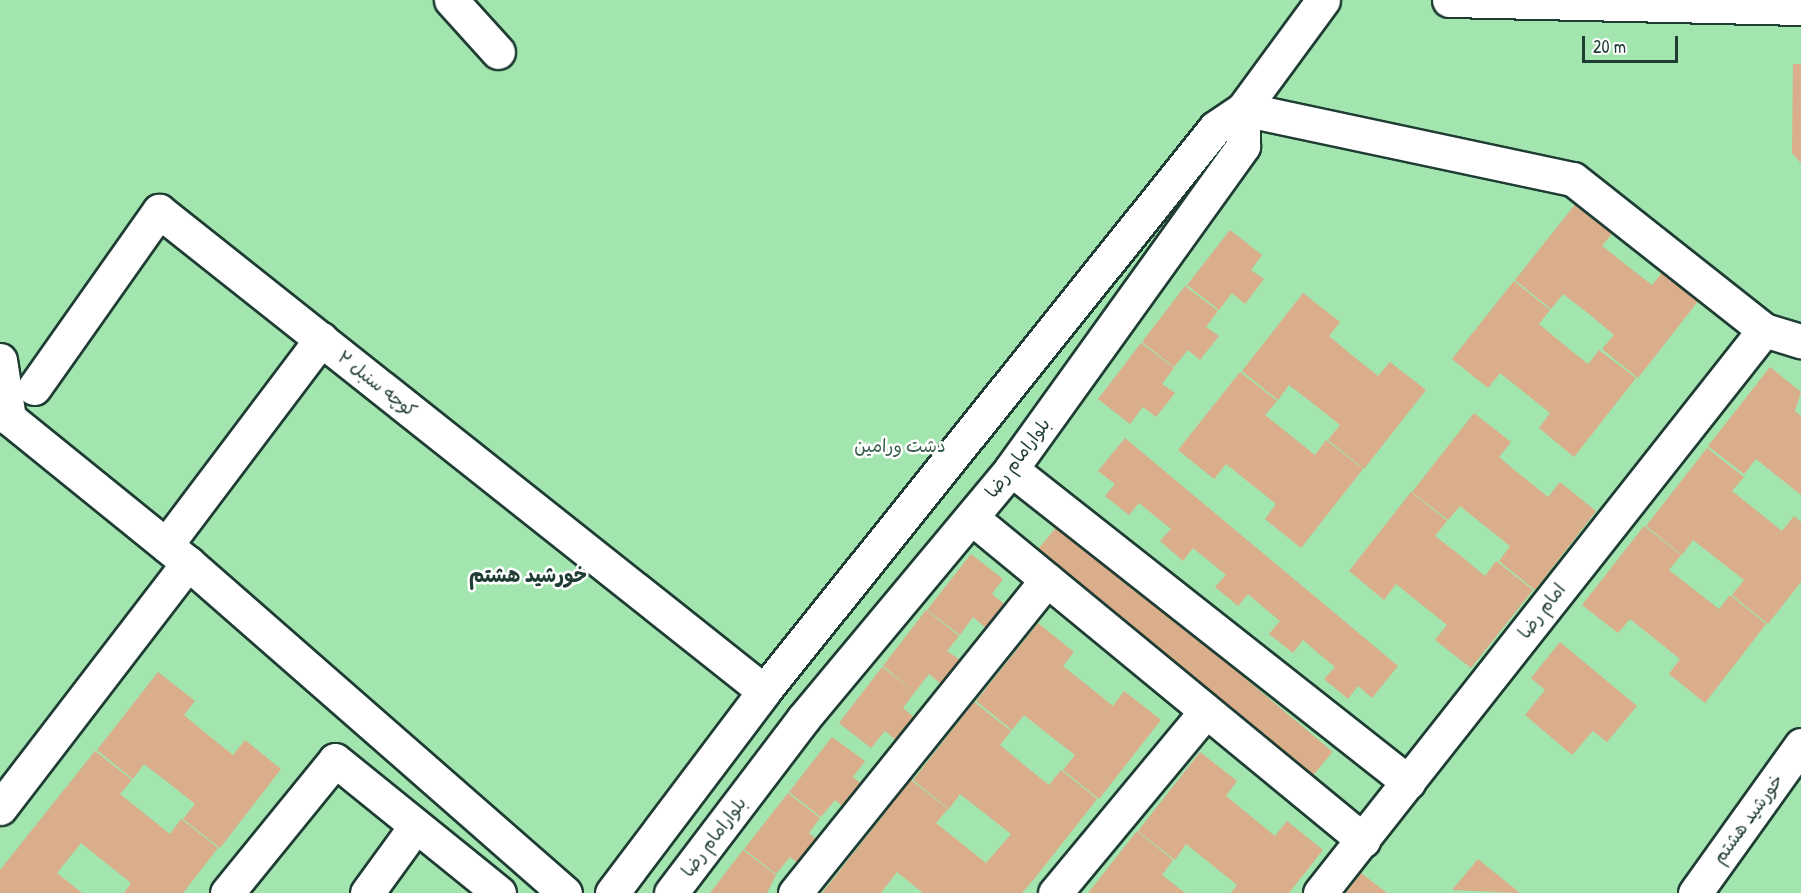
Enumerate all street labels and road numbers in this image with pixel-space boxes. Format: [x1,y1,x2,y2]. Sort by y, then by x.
street label: کوچه سنبل ۲ [333,346,421,422]
street label: بلوارامام رضا [981,414,1055,502]
street label: امام رضا [1514,579,1570,643]
street label: خورشید هشتم [1708,770,1788,868]
street label: بلوارامام رضا [677,793,751,881]

